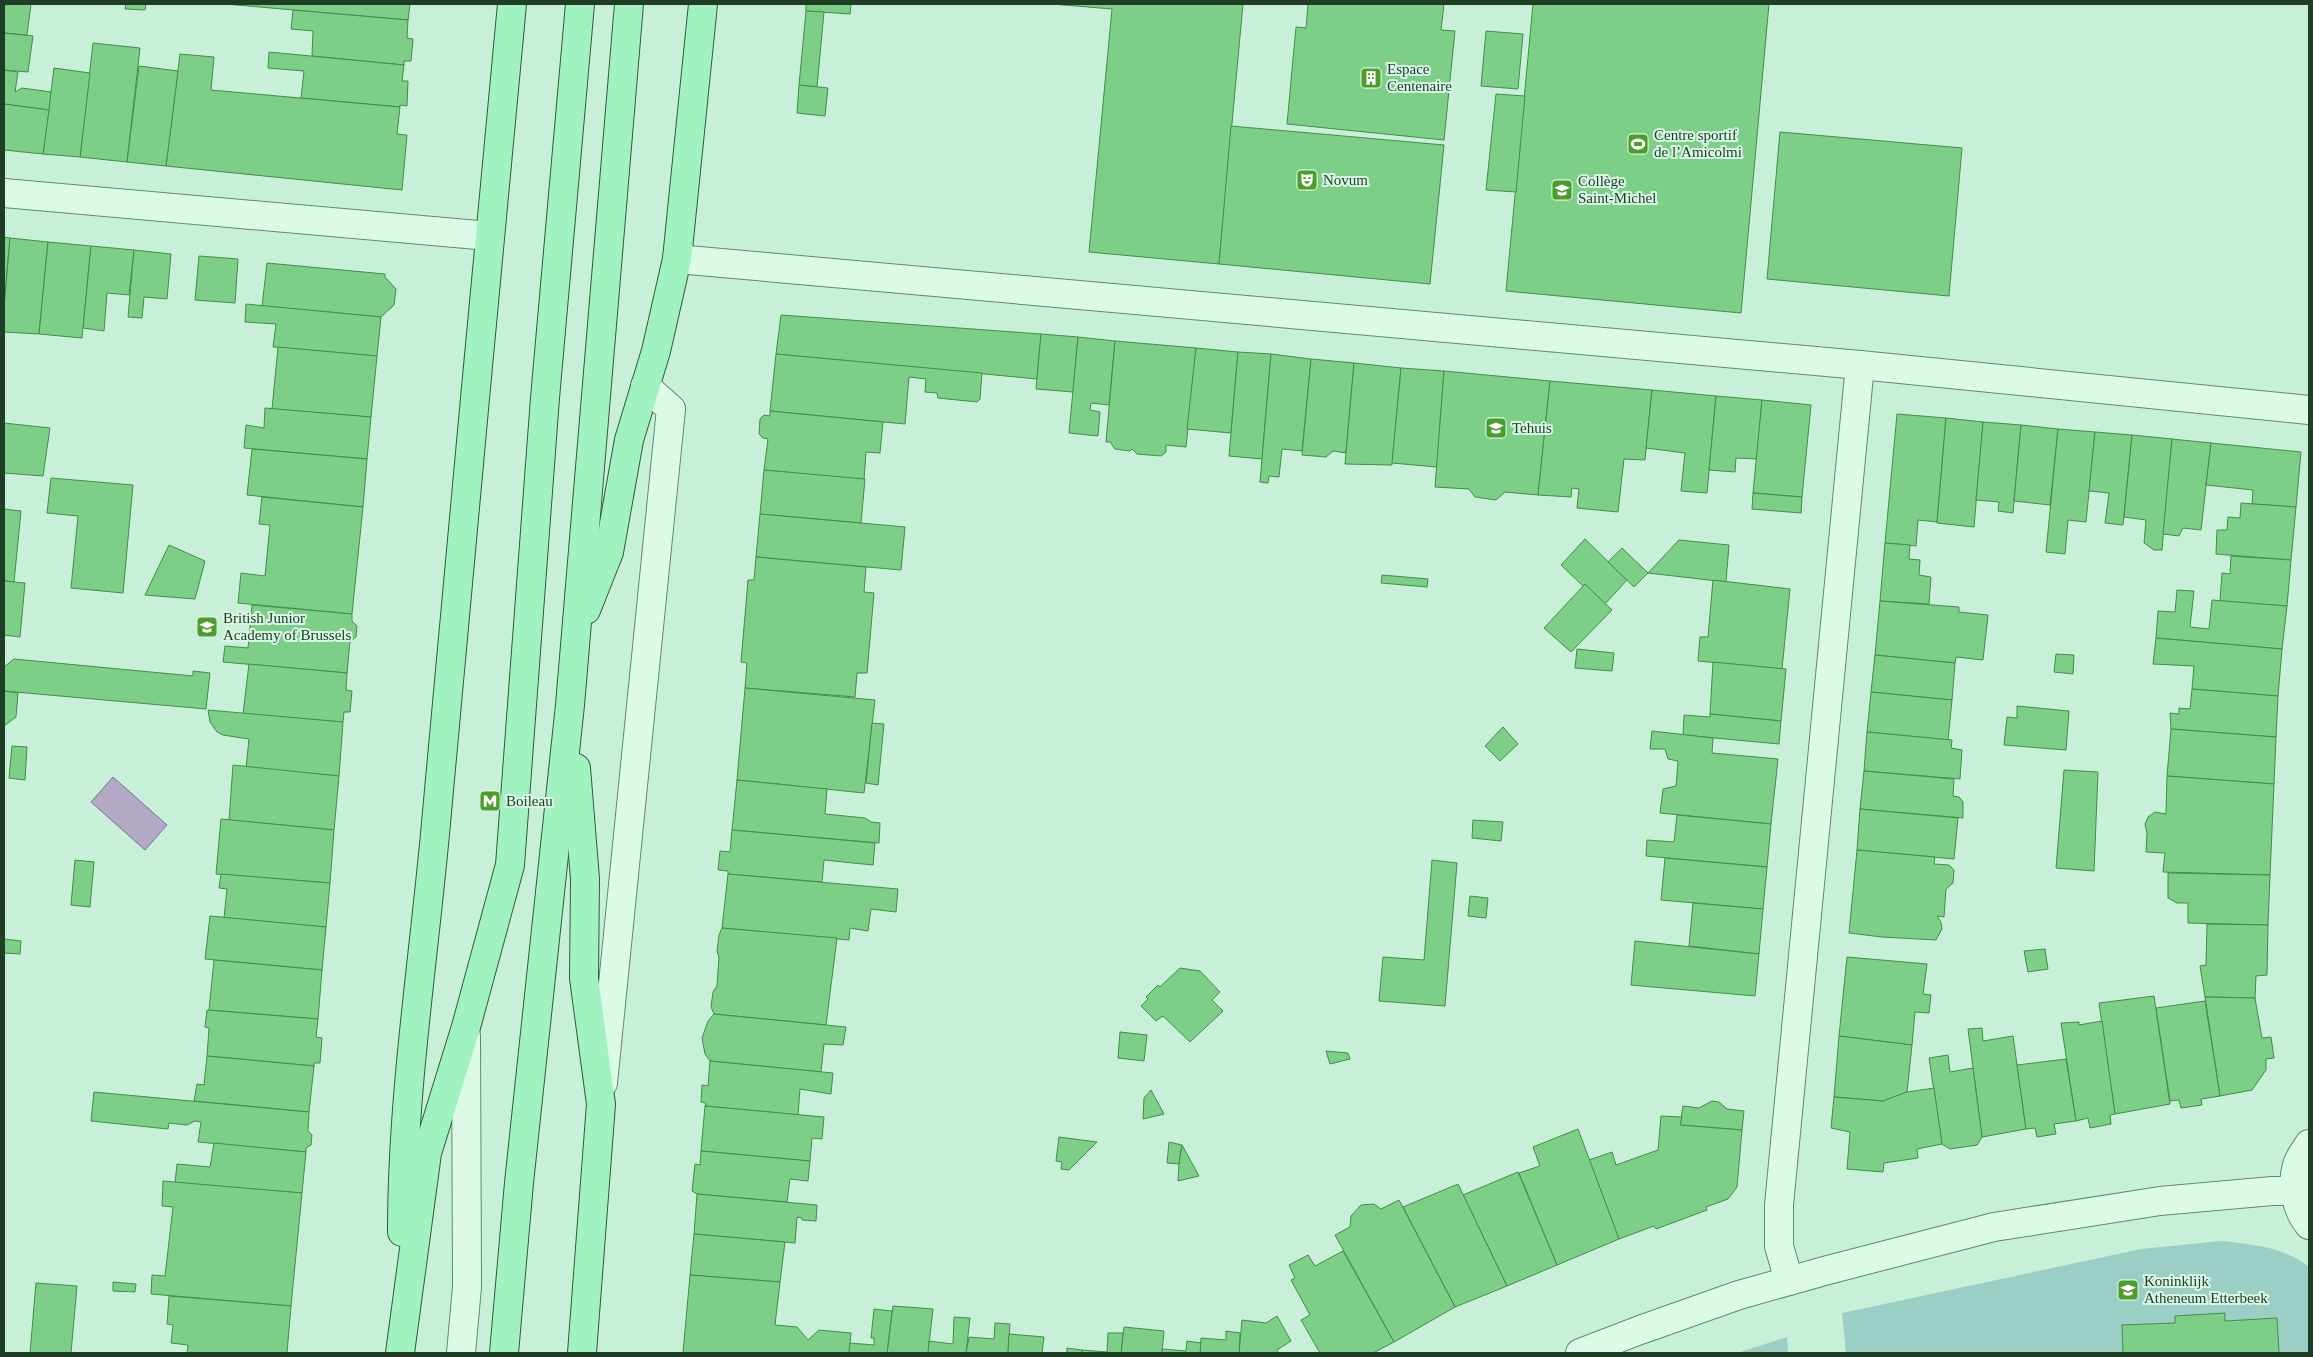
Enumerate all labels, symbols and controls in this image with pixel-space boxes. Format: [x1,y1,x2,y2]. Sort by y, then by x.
place label: Espace Centenaire [1387,61,1452,94]
building icon: Espace Centenaire [1359,66,1383,90]
place label: Centre sportif de l’Amicolmi [1654,127,1742,160]
sports icon: Centre sportif de l’Amicolmi [1626,132,1650,156]
theatre icon: Novum [1295,168,1319,192]
place label: Novum [1323,172,1368,188]
place label: Collège Saint-Michel [1578,173,1656,206]
school or university icon: Collège Saint-Michel [1550,178,1574,202]
school or university icon: Tehuis [1484,416,1508,440]
place label: Tehuis [1512,420,1552,436]
place label: British Junior Academy of Brussels [223,610,351,643]
school or university icon: British Junior Academy of Brussels [195,615,219,639]
metro station icon: Boileau [478,789,502,813]
place label: Boileau [506,793,553,809]
place label: Koninklijk Atheneum Etterbeek [2144,1273,2268,1306]
school or university icon: Koninklijk Atheneum Etterbeek [2116,1278,2140,1302]

